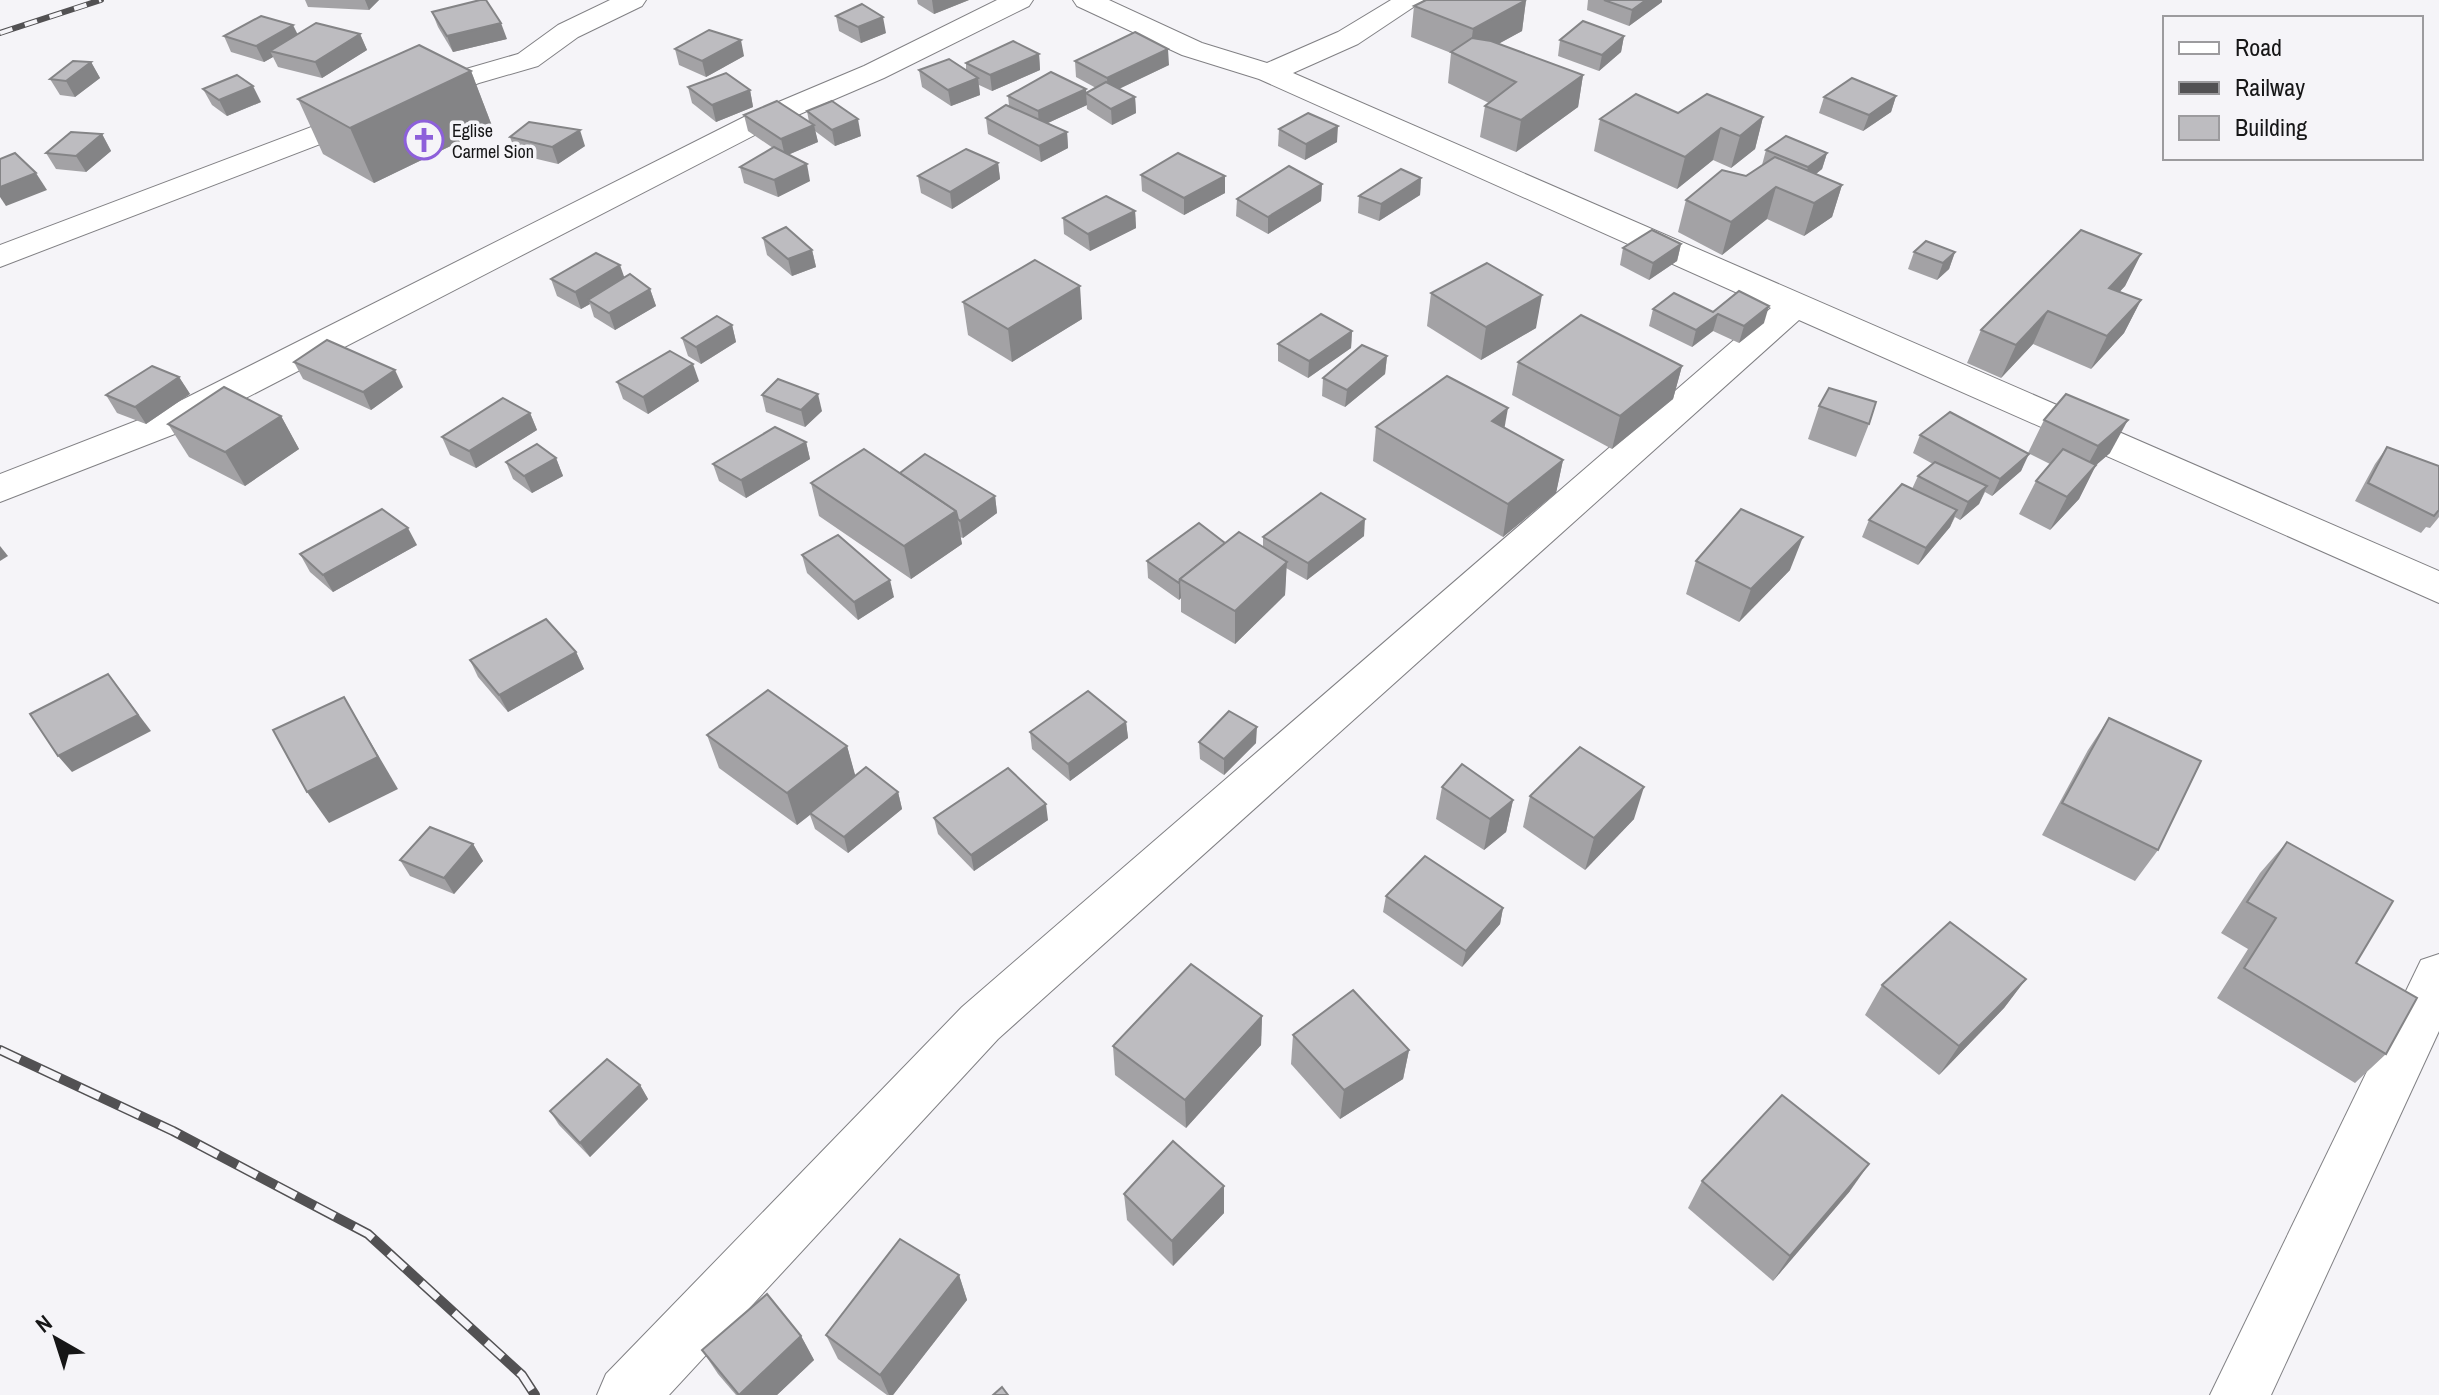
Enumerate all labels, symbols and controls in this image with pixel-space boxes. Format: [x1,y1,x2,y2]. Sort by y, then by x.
legend [2163,16,2423,160]
text: Road [2235,31,2282,63]
text: Railway [2235,71,2305,103]
text: Building [2235,111,2307,143]
place label: Eglise Carmel Sion [452,118,534,164]
church icon: Eglise Carmel Sion [403,119,445,161]
north arrow [16,1299,96,1379]
text: N [29,1308,58,1339]

